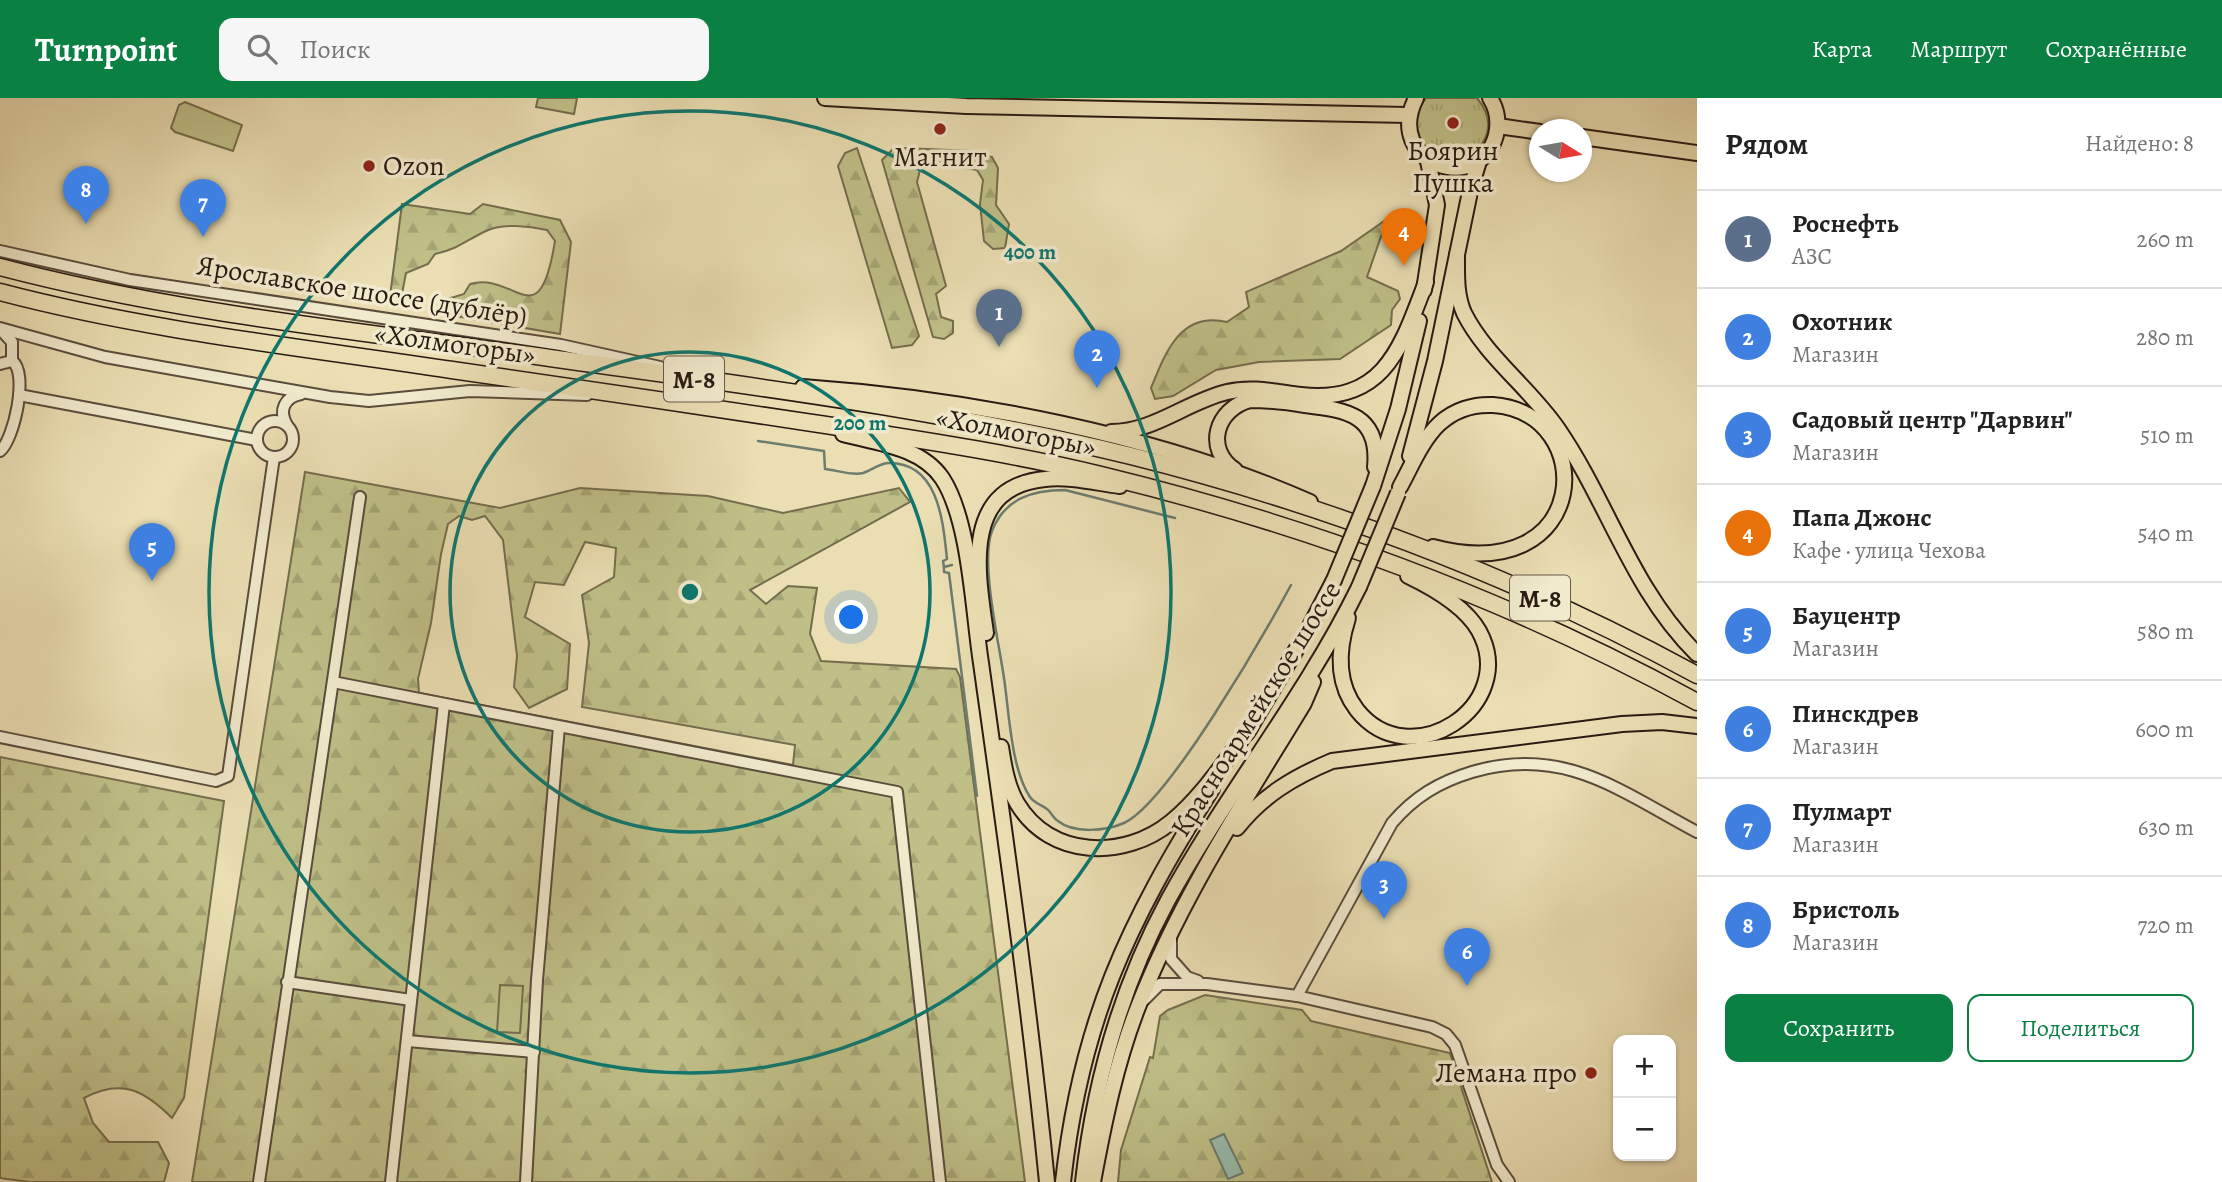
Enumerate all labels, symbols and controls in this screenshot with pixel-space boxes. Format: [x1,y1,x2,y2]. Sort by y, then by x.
search box [219,18,709,81]
text: Turnpoint [35,27,177,72]
icon: search [243,30,281,68]
text: Поиск [299,32,371,67]
text: Карта [1812,33,1872,65]
text: Маршрут [1910,33,2008,65]
text: Сохранённые [2046,33,2187,65]
marker: Боярин Пушка [1445,115,1461,131]
north arrow [1529,119,1592,182]
marker: Магнит [932,121,948,137]
text: Рядом [1725,124,1808,164]
text: Найдено: 8 [2085,128,2194,159]
place label: Боярин Пушка [1407,132,1499,202]
place label: Магнит [893,138,987,176]
place label: Ozon [383,147,445,185]
marker: Ozon [361,158,377,174]
pin: 8 [63,166,109,224]
pin: 7 [180,179,226,237]
text: Роснефть [1792,206,1899,241]
pin: 4 [1381,208,1427,266]
text: 1 [1744,224,1752,255]
text: 260 m [2136,224,2194,255]
text: 400 m [1004,238,1057,266]
text: АЗС [1792,241,1832,272]
street label: Ярославское шоссе (дублёр) [194,246,530,336]
pin: 1 [976,289,1022,347]
text: Охотник [1792,304,1893,339]
street label: «Холмогоры» [372,314,538,374]
text: 2 [1742,322,1754,353]
text: 280 m [2136,322,2194,353]
pin: 2 [1074,330,1120,388]
text: Магазин [1792,339,1879,370]
road number: М-8 [664,356,724,402]
street label: «Холмогоры» [933,398,1099,466]
text: Садовый центр "Дарвин" [1792,402,2072,437]
text: 200 m [834,409,887,437]
text: 3 [1743,420,1753,451]
text: 510 m [2140,420,2194,451]
text: Магазин [1792,437,1879,468]
text: Папа Джонс [1792,500,1932,535]
text: 4 [1743,518,1753,549]
text: 540 m [2138,518,2194,549]
pin: 5 [129,523,175,581]
text: Кафе · улица Чехова [1792,535,1986,566]
street label: Красноармейское шоссе [1162,574,1350,844]
road number: М-8 [1510,576,1570,620]
centre of rings [678,580,702,604]
text: Бауцентр [1792,598,1901,633]
your location [834,600,868,634]
text: 5 [1743,616,1753,647]
text: 580 m [2137,616,2194,647]
text: Магазин [1792,633,1879,664]
text: Пинскдрев [1792,696,1919,731]
text: 6 [1743,714,1753,745]
text: 600 m [2135,714,2194,745]
text: Магазин [1792,731,1879,762]
text: Пулмарт [1792,794,1892,829]
text: 7 [1743,812,1753,843]
text: 630 m [2138,812,2194,843]
text: Магазин [1792,829,1879,860]
pin: 3 [1361,861,1407,919]
text: Бристоль [1792,892,1899,927]
text: 8 [1742,910,1754,941]
text: 720 m [2137,910,2194,941]
text: Магазин [1792,927,1879,958]
pin: 6 [1444,928,1490,986]
button: Сохранить [1725,994,1953,1062]
button: Поделиться [1967,994,2194,1062]
map controls [1613,1035,1676,1161]
button: + [1613,1035,1676,1098]
place label: Лемана про [1435,1054,1577,1092]
marker: Лемана про [1583,1065,1599,1081]
button: − [1613,1098,1676,1161]

